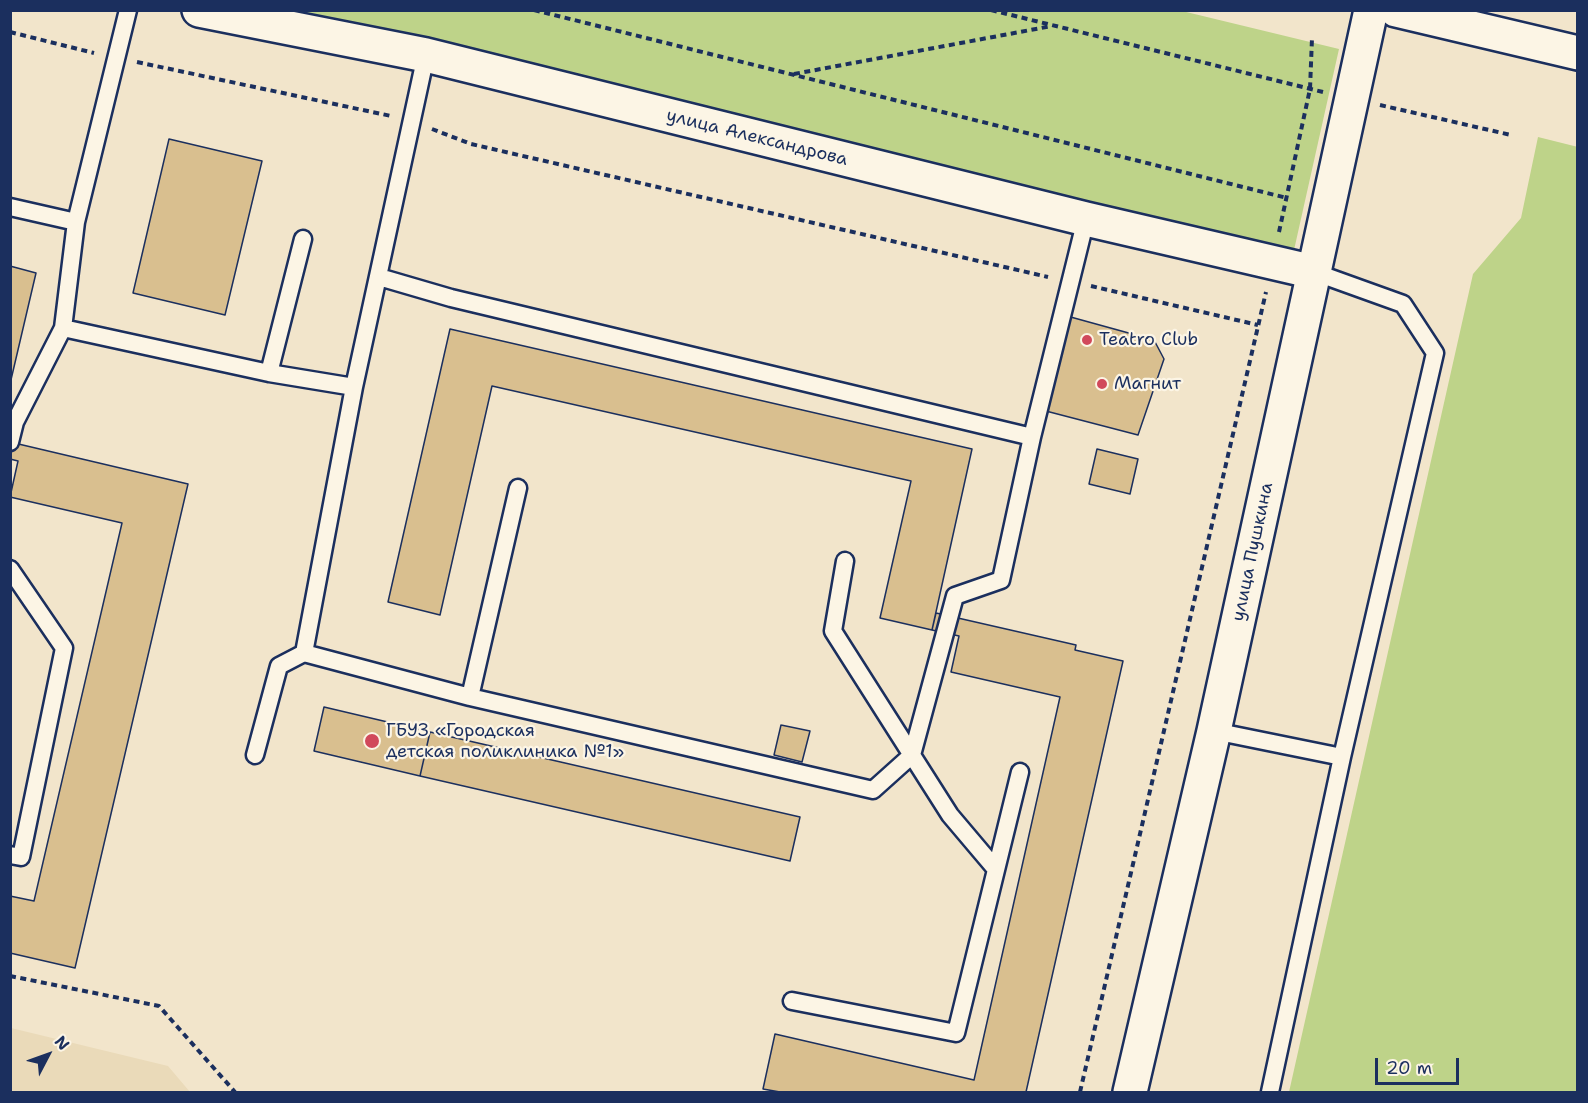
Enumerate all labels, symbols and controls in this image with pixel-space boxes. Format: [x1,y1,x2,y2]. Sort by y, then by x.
street label: улица Александрова [664,105,850,171]
place label: Teatro Club [1099,329,1198,351]
marker: Teatro Club [1080,333,1094,347]
place label: Магнит [1114,373,1181,395]
marker: Магнит [1095,377,1109,391]
street label: улица Пушкина [1228,481,1278,623]
place label: ГБУЗ «Городская детская поликлиника №1» [386,720,624,762]
marker: ГБУЗ «Городская детская поликлиника №1» [363,732,381,750]
north arrow [18,1025,78,1085]
text: N [50,1031,74,1055]
scale bar [1378,1046,1462,1084]
text: 20 m [1386,1056,1432,1080]

